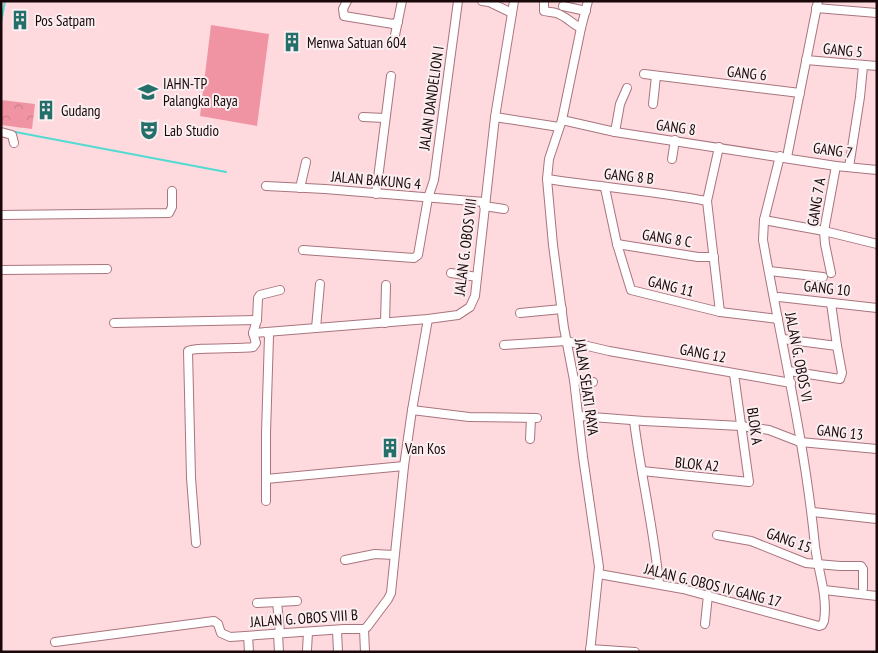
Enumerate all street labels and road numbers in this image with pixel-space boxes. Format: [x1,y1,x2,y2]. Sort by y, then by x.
street label: GANG 5 [822,38,864,62]
street label: JALAN DANDELION I [414,45,448,152]
street label: GANG 6 [726,61,768,85]
street label: GANG 8 [655,115,697,139]
street label: GANG 7 [812,138,854,162]
street label: GANG 8 B [603,164,655,188]
street label: JALAN BAKUNG 4 [329,167,422,193]
street label: GANG 7 A [803,175,829,228]
street label: JALAN G. OBOS VIII [449,197,480,298]
street label: GANG 8 C [641,225,693,251]
street label: GANG 11 [646,271,696,301]
street label: GANG 10 [803,276,851,300]
street label: JALAN G. OBOS VI [781,310,817,403]
street label: JALAN SEJATI RAYA [571,336,603,438]
street label: GANG 12 [678,339,728,367]
street label: BLOK A [743,406,767,447]
street label: GANG 13 [816,420,864,444]
street label: BLOK A2 [674,452,720,476]
street label: GANG 15 [764,523,814,557]
street label: JALAN G. OBOS IV GANG 17 [642,559,784,611]
street label: JALAN G. OBOS VIII B [248,605,359,631]

